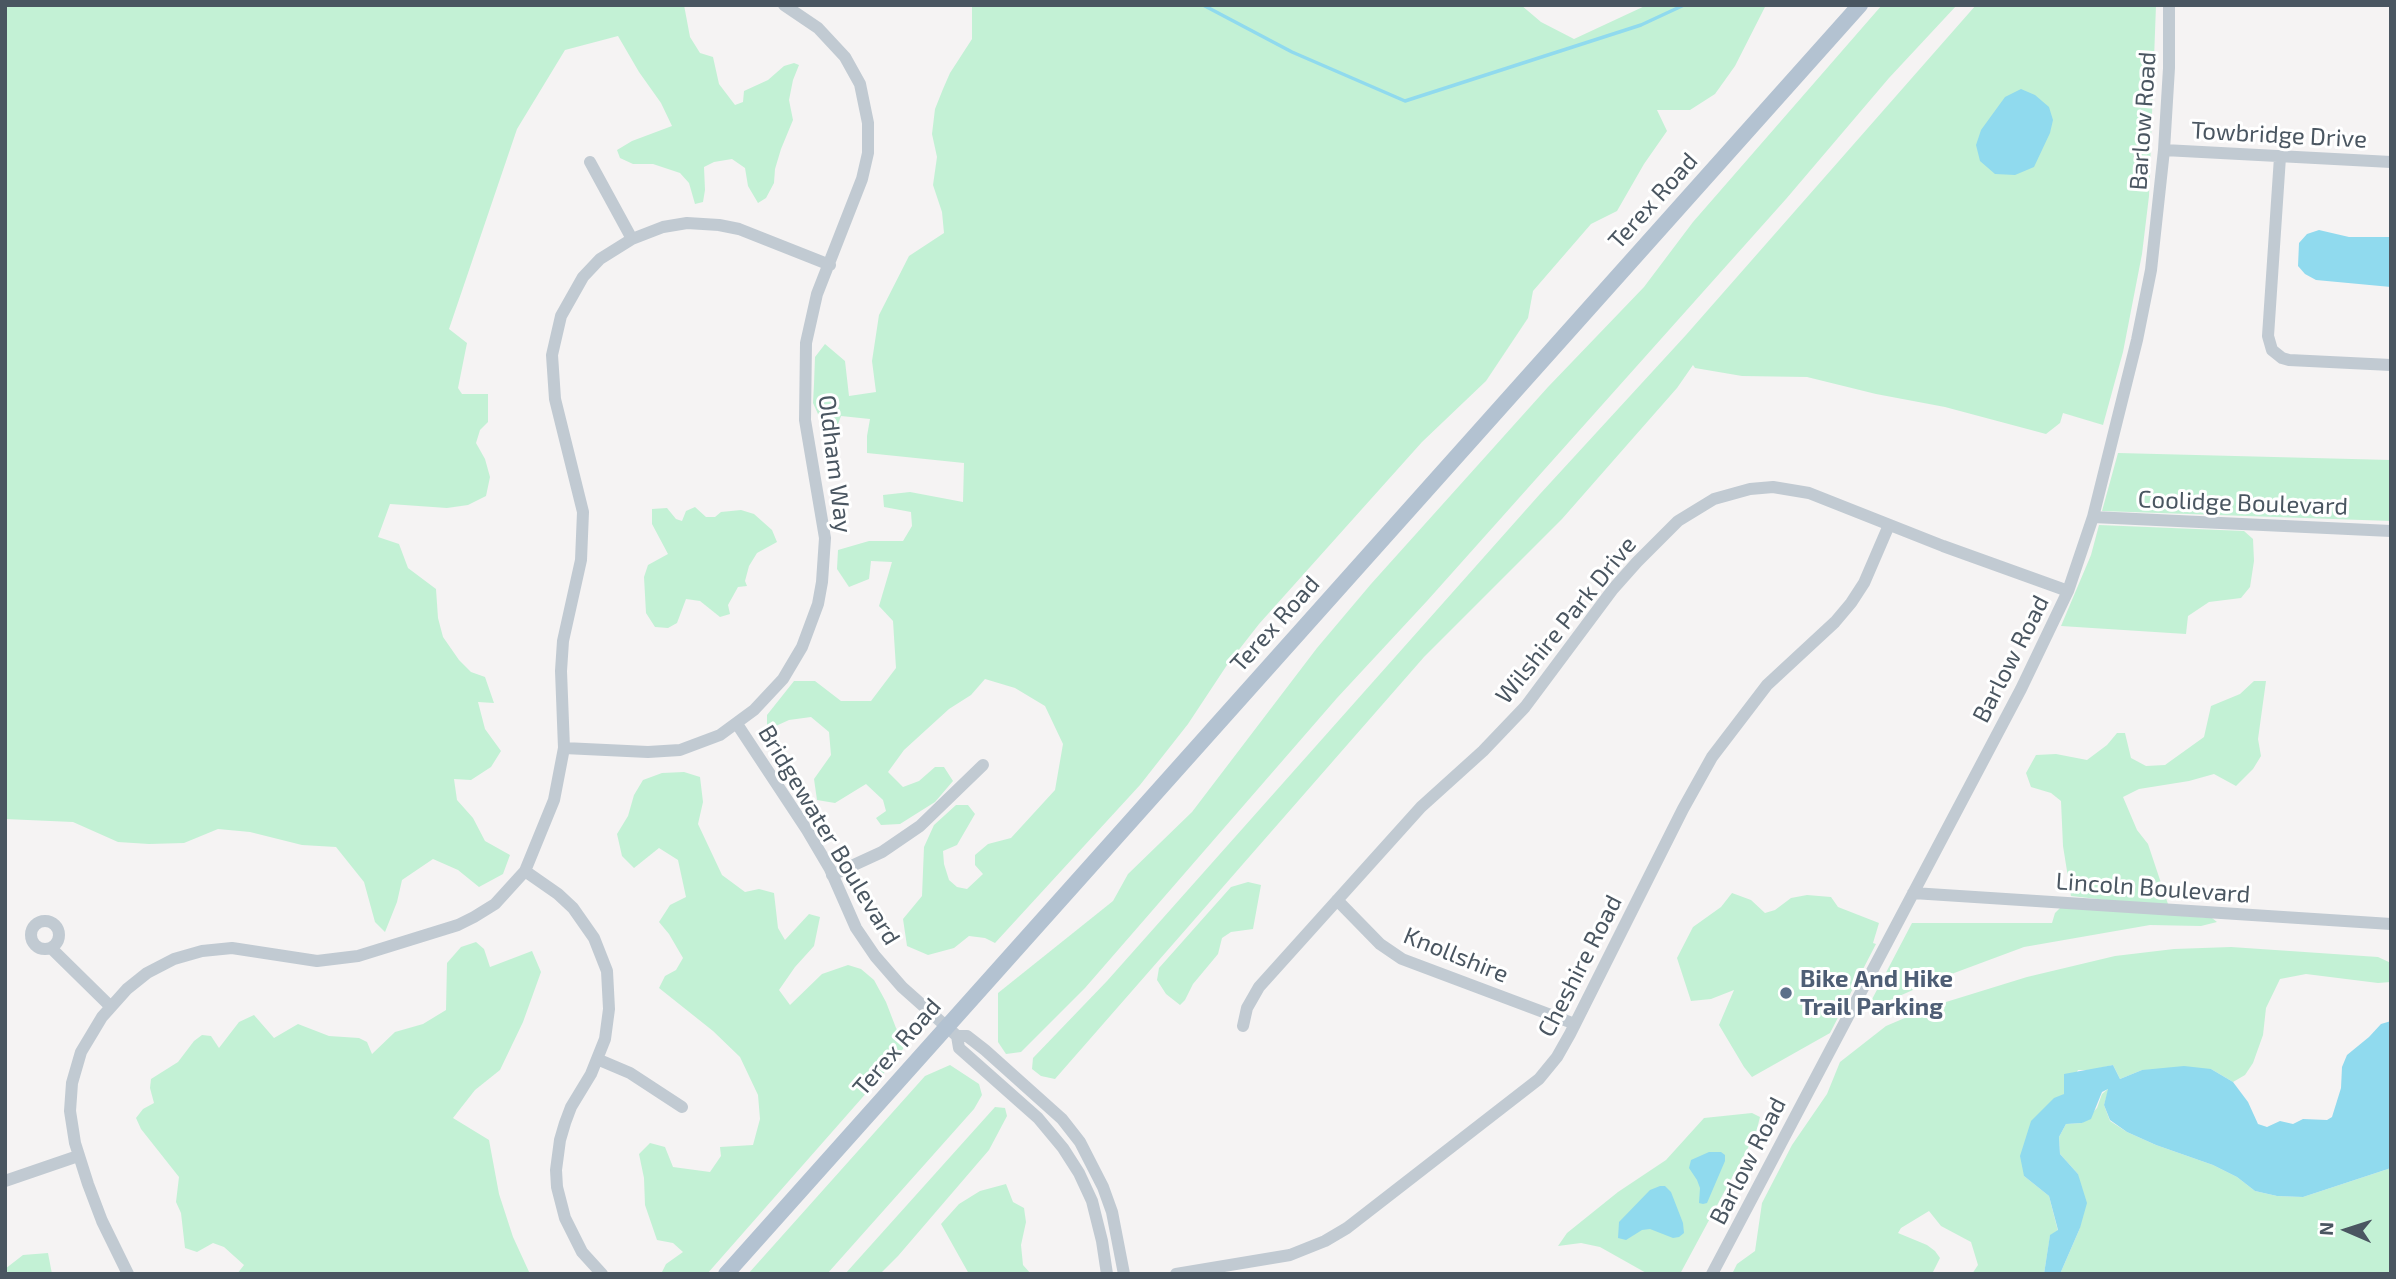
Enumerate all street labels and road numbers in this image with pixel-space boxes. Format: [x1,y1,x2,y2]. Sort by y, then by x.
street label: Barlow Road [2124,51,2162,191]
street label: Towbridge Drive [2190,116,2368,154]
street label: Terex Road [1602,147,1704,255]
street label: Oldham Way [812,393,858,535]
street label: Coolidge Boulevard [2137,485,2349,521]
street label: Wilshire Park Drive [1490,531,1642,709]
street label: Terex Road [1224,570,1326,678]
street label: Barlow Road [1967,591,2055,727]
street label: Bridgewater Boulevard [752,720,906,950]
street label: Lincoln Boulevard [2055,867,2251,909]
street label: Cheshire Road [1532,890,1628,1042]
street label: Knollshire [1399,921,1513,989]
street label: Terex Road [847,992,947,1102]
street label: Barlow Road [1704,1093,1792,1229]

